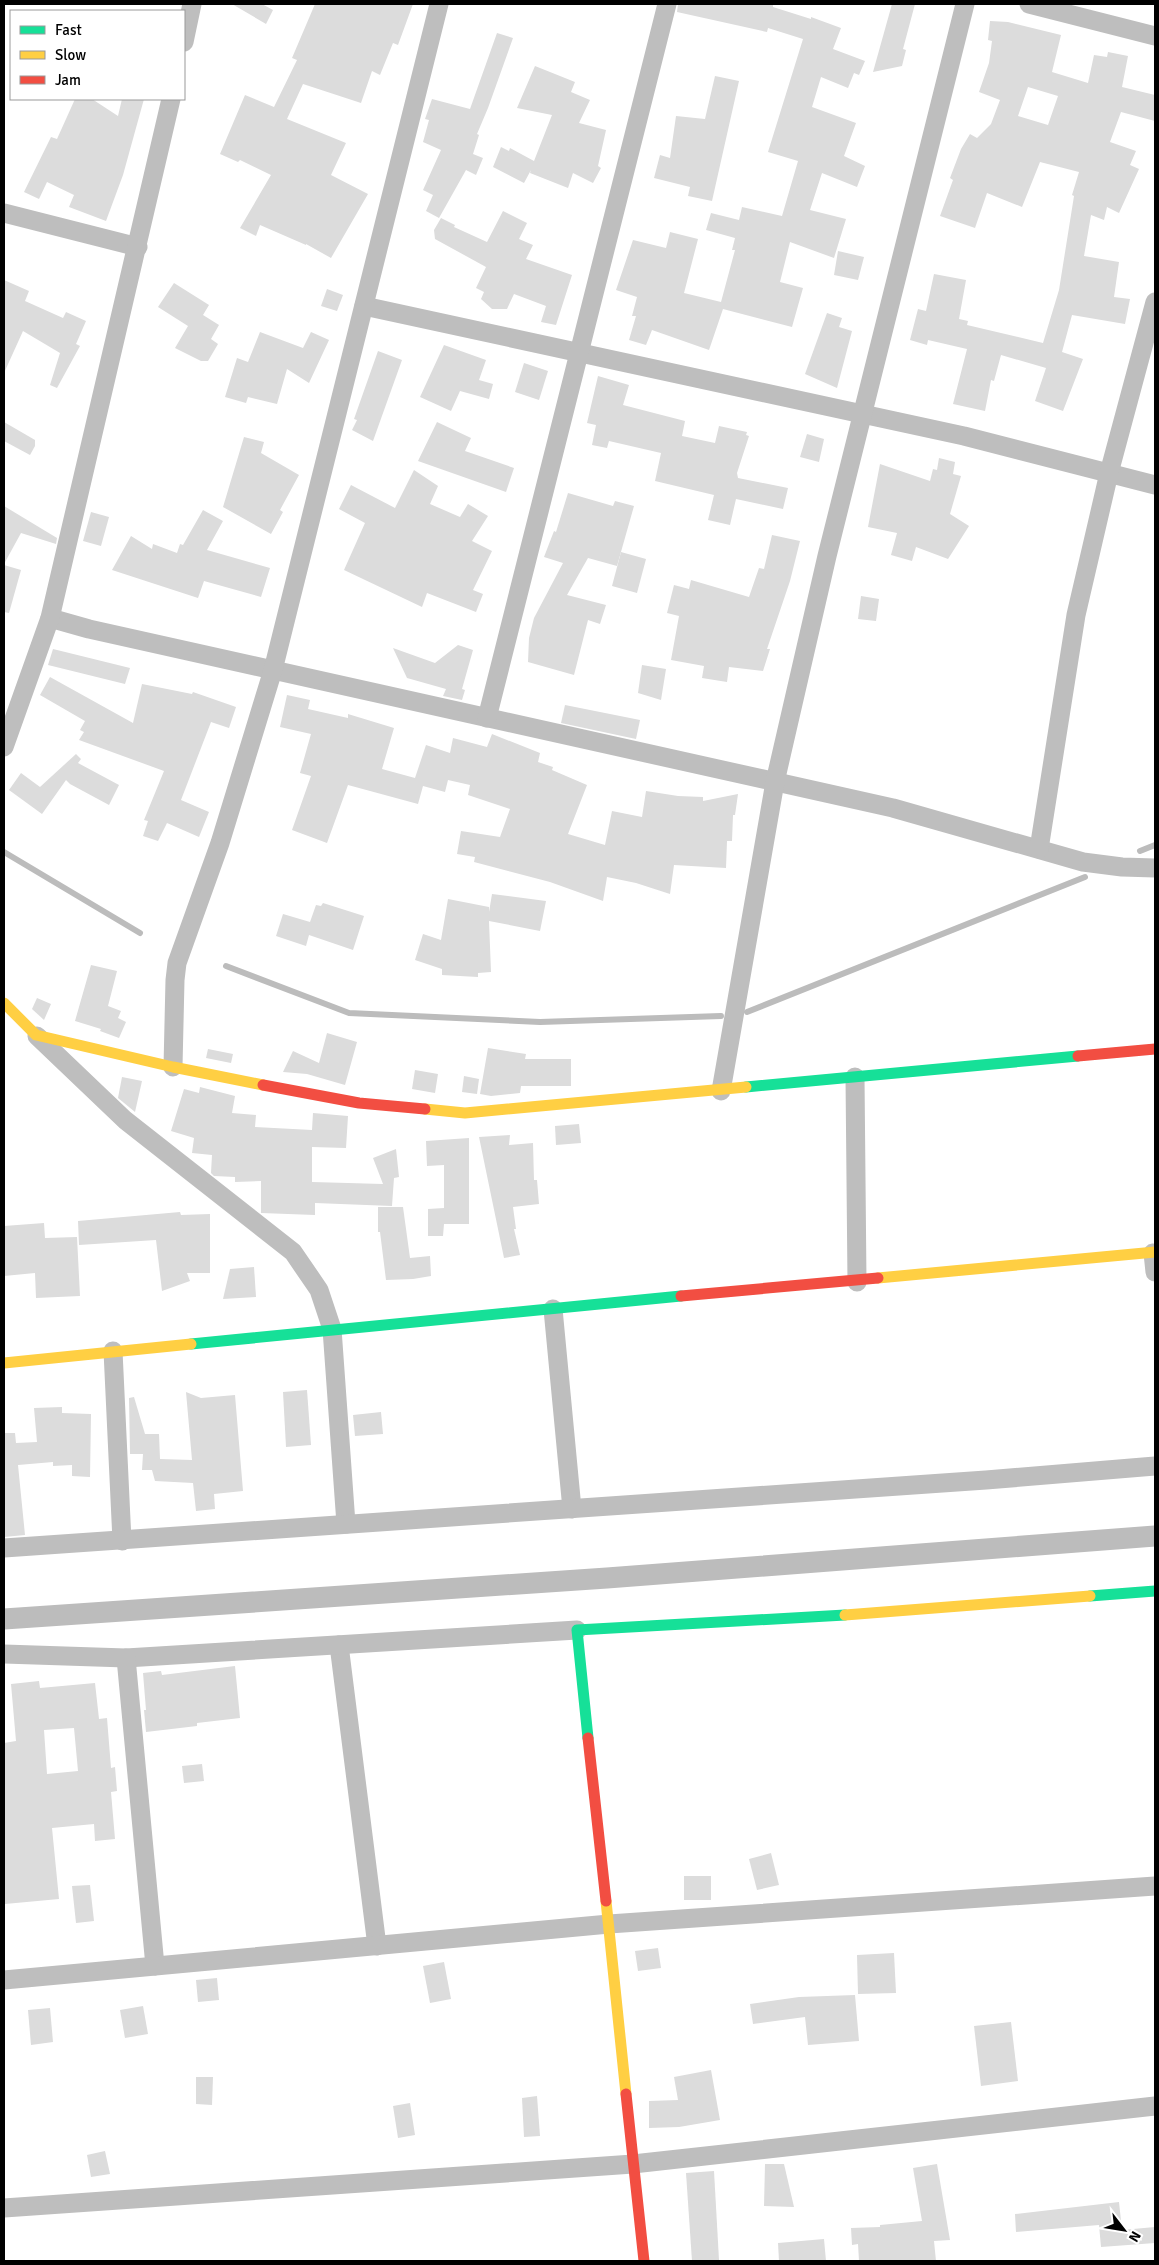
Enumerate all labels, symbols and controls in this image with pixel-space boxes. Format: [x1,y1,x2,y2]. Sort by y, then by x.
legend [10,10,185,100]
text: Fast [55,21,82,39]
text: Slow [55,46,86,64]
text: Jam [55,71,81,89]
north arrow [1099,2205,1149,2255]
text: N [1125,2228,1145,2245]

